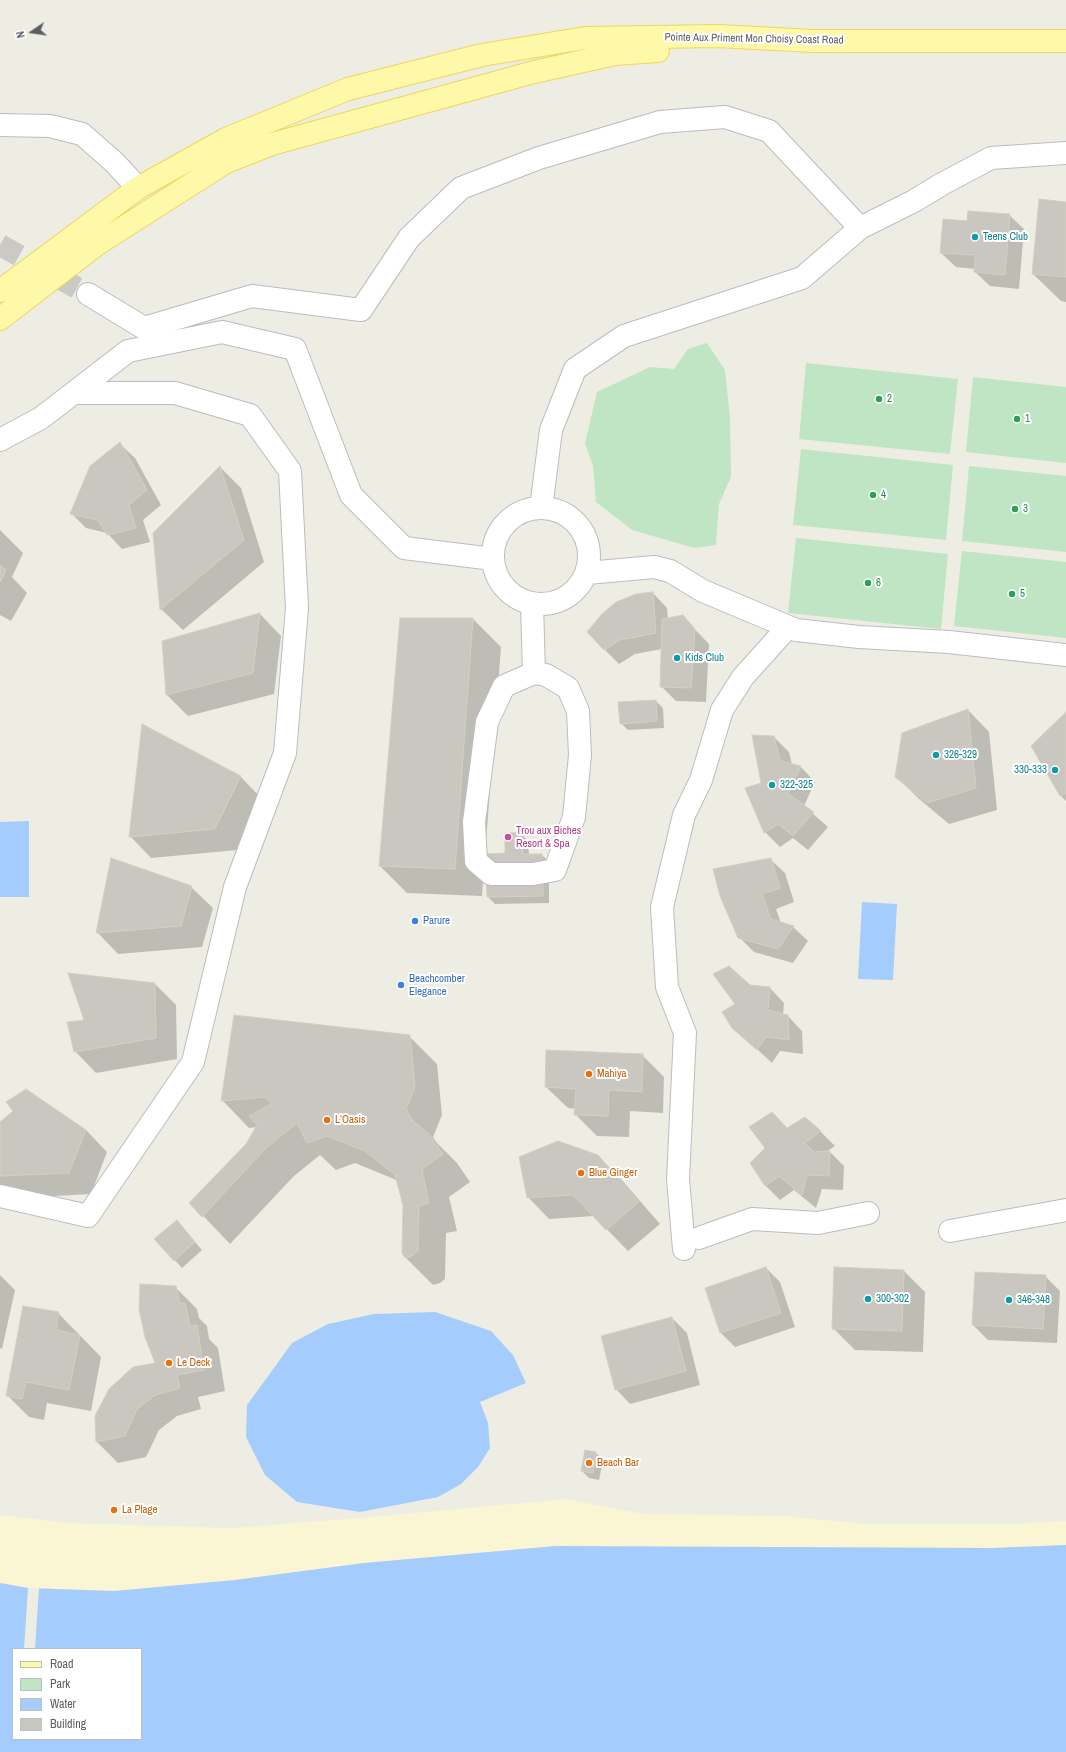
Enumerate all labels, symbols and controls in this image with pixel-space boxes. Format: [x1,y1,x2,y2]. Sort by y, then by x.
north arrow [12,12,52,52]
text: N [13,30,28,39]
street label: Pointe Aux Priment Mon Choisy Coast Road [664,31,844,47]
place label: Teens Club [983,230,1028,244]
marker: Teens Club [970,232,980,242]
place label: 2 [887,392,892,406]
marker: 2 [874,394,884,404]
place label: 1 [1025,412,1030,426]
marker: 1 [1012,414,1022,424]
place label: 4 [881,488,886,502]
marker: 4 [868,490,878,500]
place label: 3 [1023,502,1028,516]
marker: 3 [1010,504,1020,514]
place label: 6 [876,576,881,590]
marker: 6 [863,578,873,588]
place label: 5 [1020,587,1025,601]
marker: 5 [1007,589,1017,599]
place label: Kids Club [685,651,724,665]
marker: Kids Club [672,653,682,663]
place label: 326-329 [944,748,977,762]
marker: 326-329 [931,750,941,760]
place label: 330-333 [1014,763,1047,777]
marker: 330-333 [1050,765,1060,775]
place label: 322-325 [780,778,813,792]
marker: 322-325 [767,780,777,790]
place label: Trou aux Biches Resort & Spa [516,824,581,850]
marker: Trou aux Biches Resort & Spa [503,832,513,842]
place label: Parure [423,914,450,928]
marker: Parure [410,916,420,926]
place label: Beachcomber Elegance [409,972,465,998]
marker: Beachcomber Elegance [396,980,406,990]
place label: Mahiya [597,1067,627,1081]
marker: Mahiya [584,1069,594,1079]
place label: L‘Oasis [335,1113,366,1127]
marker: L‘Oasis [322,1115,332,1125]
place label: Blue Ginger [589,1166,637,1180]
marker: Blue Ginger [576,1168,586,1178]
place label: 300-302 [876,1292,909,1306]
place label: 346-348 [1017,1293,1050,1307]
marker: 300-302 [863,1294,873,1304]
marker: 346-348 [1004,1295,1014,1305]
place label: Le Deck [177,1356,210,1370]
marker: Le Deck [164,1358,174,1368]
place label: Beach Bar [597,1456,639,1470]
marker: Beach Bar [584,1458,594,1468]
place label: La Plage [122,1503,158,1517]
marker: La Plage [109,1505,119,1515]
legend [12,1648,142,1740]
text: Road [50,1656,74,1672]
text: Park [50,1676,70,1692]
text: Water [50,1696,76,1712]
text: Building [50,1716,86,1732]

